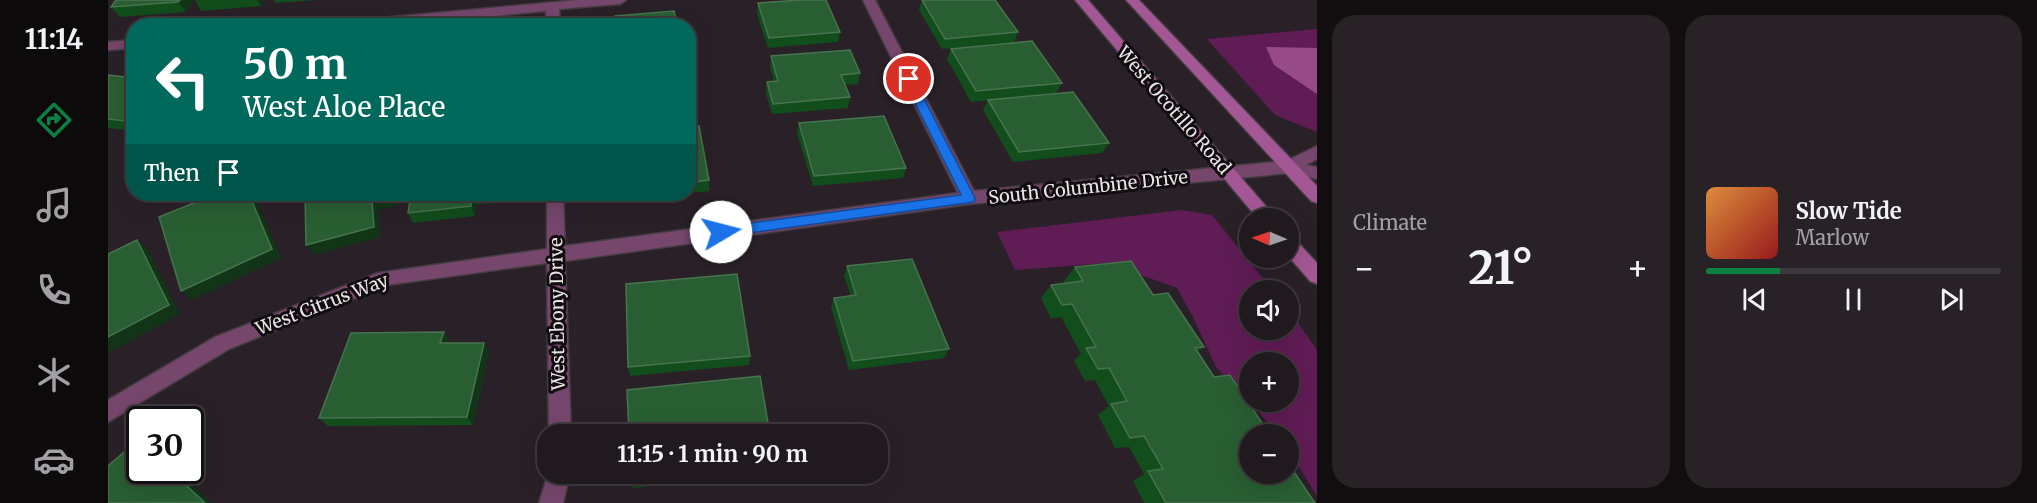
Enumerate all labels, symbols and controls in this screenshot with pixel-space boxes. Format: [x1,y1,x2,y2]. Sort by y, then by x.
text: 11:14 [25,22,83,56]
text: 50 m [243,38,347,90]
street label: West Ocotillo Road [1111,41,1236,179]
icon: left [144,42,222,120]
pin [883,53,934,104]
icon: arrive [892,62,925,95]
text: West Aloe Place [243,90,445,124]
icon: directions [33,99,75,141]
icon: arrive [212,156,245,189]
text: Then [144,159,200,187]
street label: South Columbine Drive [987,165,1189,209]
icon: music [33,184,75,226]
text: Slow Tide [1796,197,1902,225]
position arrow [689,200,753,264]
north arrow [1239,208,1299,268]
map controls [1239,208,1299,484]
text: Climate [1353,210,1427,235]
text: Marlow [1796,225,1869,250]
street label: West Ebony Drive [544,237,570,392]
text: 21° [1468,240,1533,296]
text: − [1353,248,1375,289]
text: + [1626,248,1649,289]
street label: West Citrus Way [251,268,392,340]
icon: phone [33,269,75,311]
button: sound [1239,280,1299,340]
icon: previous [1738,283,1771,316]
icon: pause [1837,283,1870,316]
icon: next [1935,283,1968,316]
button: + [1239,352,1299,412]
icon: climate [33,354,75,396]
speed limit sign: 30 [126,406,204,484]
button: − [1239,424,1299,484]
icon: car [33,439,75,481]
text: 11:15 · 1 min · 90 m [617,440,808,468]

